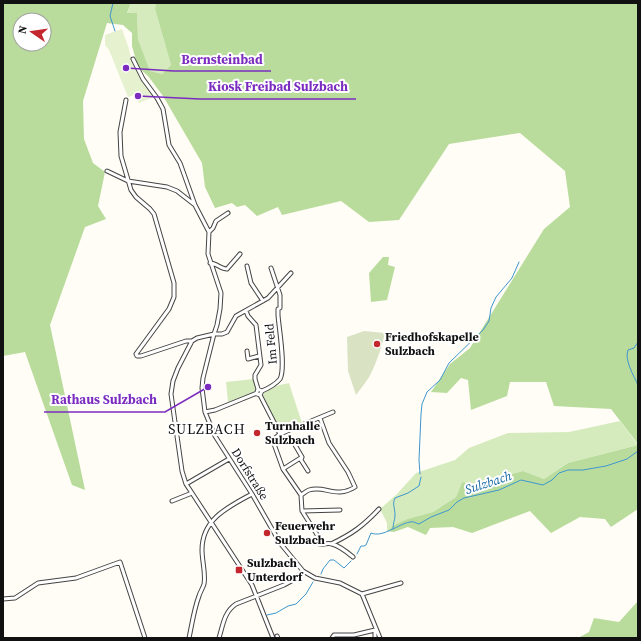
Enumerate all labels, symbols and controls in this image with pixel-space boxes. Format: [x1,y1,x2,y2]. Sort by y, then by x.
north arrow [12,12,52,52]
text: N [15,24,31,35]
callout: Bernsteinbad [174,46,271,71]
text: Bernsteinbad [181,51,263,68]
callout: Kiosk Freibad Sulzbach [200,74,356,99]
text: Kiosk Freibad Sulzbach [208,78,348,95]
street label: Im Feld [261,323,281,365]
place label: Friedhofskapelle Sulzbach [385,329,479,359]
marker: Friedhofskapelle Sulzbach [372,339,382,349]
callout: Rathaus Sulzbach [44,387,165,412]
text: Rathaus Sulzbach [51,391,157,408]
place label: Turnhalle Sulzbach [265,418,320,448]
district label: SULZBACH [168,419,246,439]
marker: Turnhalle Sulzbach [252,428,262,438]
street label: Dorfstraße [228,445,272,503]
water label: Sulzbach [463,467,514,498]
place label: Feuerwehr Sulzbach [275,518,335,548]
marker: Feuerwehr Sulzbach [262,528,272,538]
place label: Sulzbach Unterdorf [247,555,304,585]
marker: Sulzbach Unterdorf [234,565,244,575]

